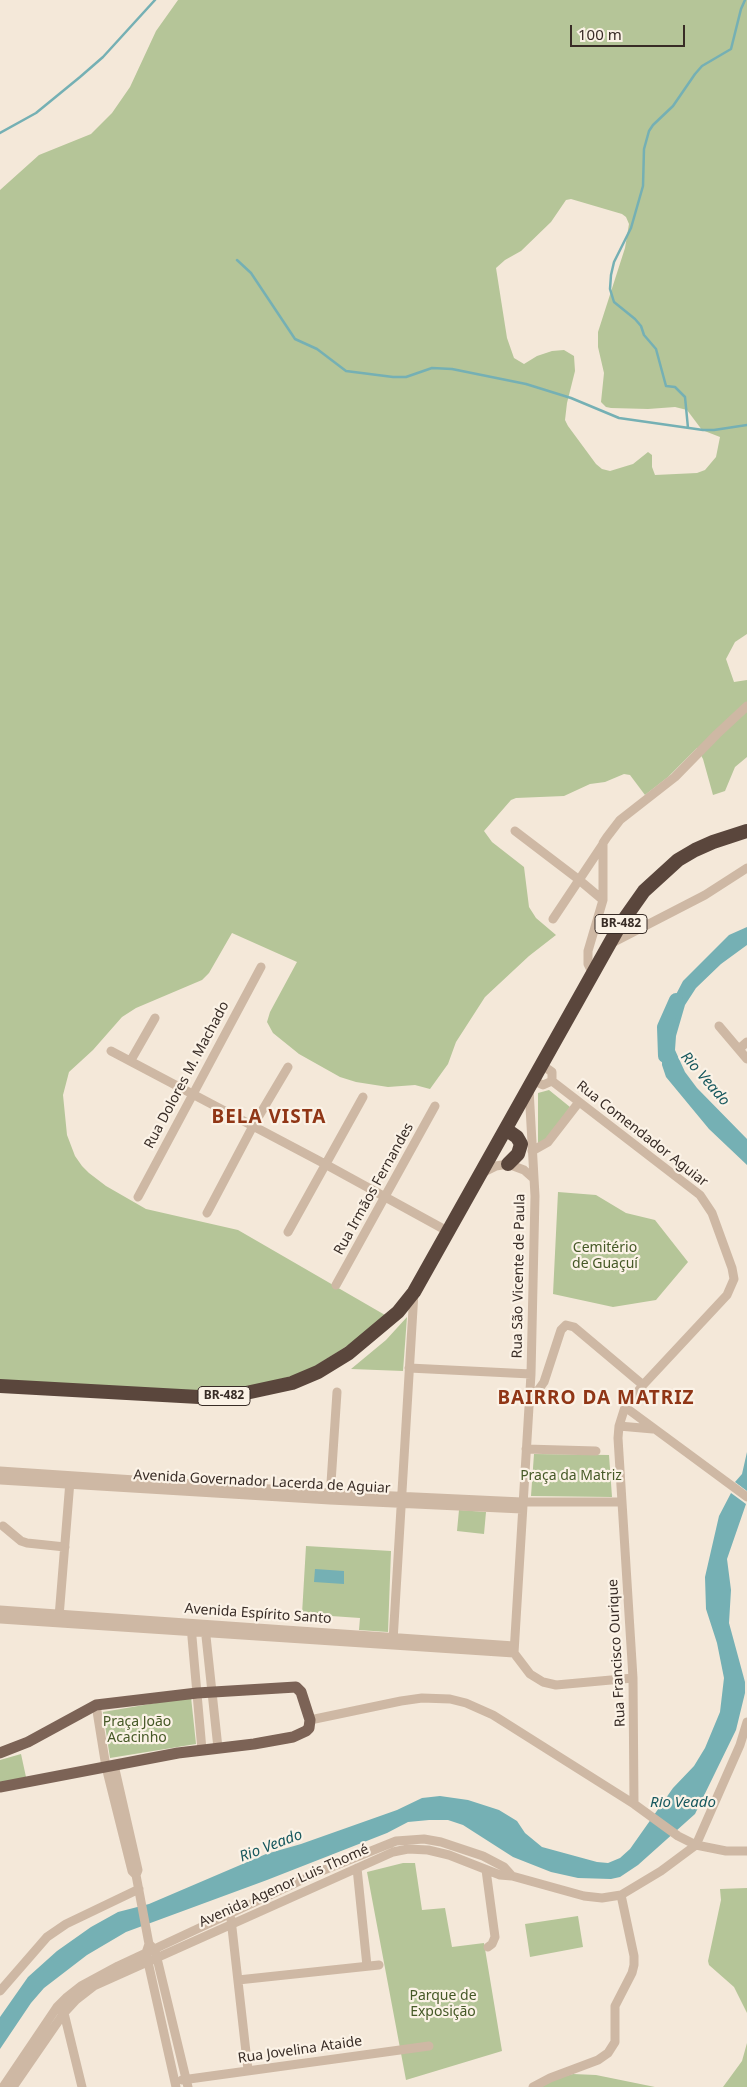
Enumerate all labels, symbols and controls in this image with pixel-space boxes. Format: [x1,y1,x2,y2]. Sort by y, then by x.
scale bar [572,15,687,47]
text: 100 m [578,24,622,44]
road number: BR-482 [595,914,647,934]
street label: Rua Dolores M. Machado [141,999,233,1151]
water label: Rio Veado [677,1048,733,1110]
street label: Rua Comendador Aguiar [573,1077,711,1191]
district label: BELA VISTA [210,1107,328,1129]
street label: Rua Irmãos Fernandes [331,1120,417,1258]
street label: Rua São Vicente de Paula [509,1193,529,1359]
park label: Cemitério de Guaçuí [572,1240,638,1272]
road number: BR-482 [198,1386,250,1405]
district label: BAIRRO DA MATRIZ [495,1388,697,1410]
street label: Avenida Governador Lacerda de Aguiar [133,1467,391,1497]
park label: Praça da Matriz [520,1468,622,1484]
street label: Rua Francisco Ourique [605,1579,629,1727]
street label: Avenida Espírito Santo [184,1600,332,1628]
park label: Praça João Acacinho [103,1714,171,1746]
water label: Rio Veado [650,1794,716,1812]
water label: Rio Veado [237,1826,305,1866]
street label: Avenida Agenor Luis Thomé [196,1841,372,1931]
park label: Parque de Exposição [409,1988,477,2020]
street label: Rua Jovelina Ataide [237,2033,363,2067]

